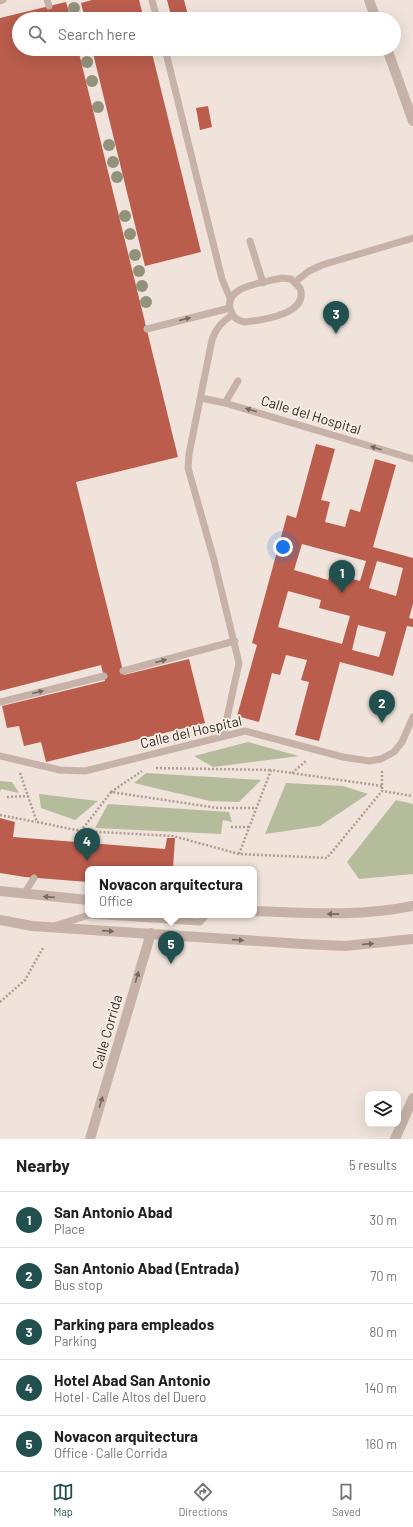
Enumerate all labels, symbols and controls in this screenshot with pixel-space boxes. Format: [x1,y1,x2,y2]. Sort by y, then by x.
search box [12,12,401,56]
icon: search [26,23,48,45]
text: Search here [58,25,136,43]
pin: 3 [323,301,349,334]
one-way arrow [179,316,191,322]
street label: Calle del Hospital [259,391,363,438]
one-way arrow [245,407,257,413]
one-way arrow [369,445,381,451]
your location [273,537,293,557]
pin: 1 [329,560,355,593]
one-way arrow [155,658,167,664]
one-way arrow [32,689,44,695]
pin: 2 [369,690,395,723]
street label: Calle del Hospital [138,712,243,751]
pin: 4 [74,828,100,861]
popup [85,866,257,918]
text: Novacon arquitectura [99,875,243,893]
one-way arrow [43,893,55,900]
text: Office [99,893,133,909]
one-way arrow [327,910,339,917]
one-way arrow [102,927,114,934]
pin: 5 [158,931,184,964]
one-way arrow [232,937,244,944]
one-way arrow [362,940,374,947]
one-way arrow [134,970,140,982]
street label: Calle Corrida [88,993,125,1071]
map controls [365,1091,401,1127]
button: layers [365,1091,401,1127]
one-way arrow [98,1095,104,1107]
text: Nearby [16,1155,70,1175]
text: 5 results [349,1157,397,1173]
text: San Antonio Abad [54,1203,173,1221]
text: 1 [27,1212,31,1228]
text: 30 m [370,1212,397,1228]
text: Place [54,1221,85,1237]
text: San Antonio Abad (Entrada) [54,1259,239,1277]
text: 2 [25,1268,33,1284]
text: 70 m [370,1268,397,1284]
text: Bus stop [54,1277,103,1293]
text: Parking para empleados [54,1315,214,1333]
text: 3 [25,1324,33,1340]
text: 80 m [370,1324,397,1340]
text: Parking [54,1333,97,1349]
text: Hotel Abad San Antonio [54,1371,211,1389]
text: 4 [25,1380,33,1396]
text: 140 m [365,1380,397,1396]
text: Hotel · Calle Altos del Duero [54,1389,206,1405]
text: Novacon arquitectura [54,1427,198,1445]
text: 5 [25,1436,33,1452]
text: 160 m [365,1436,397,1452]
text: Office · Calle Corrida [54,1445,167,1461]
tab: Map [52,1481,74,1518]
tab: Directions [178,1481,228,1518]
tab: Saved [332,1481,361,1518]

